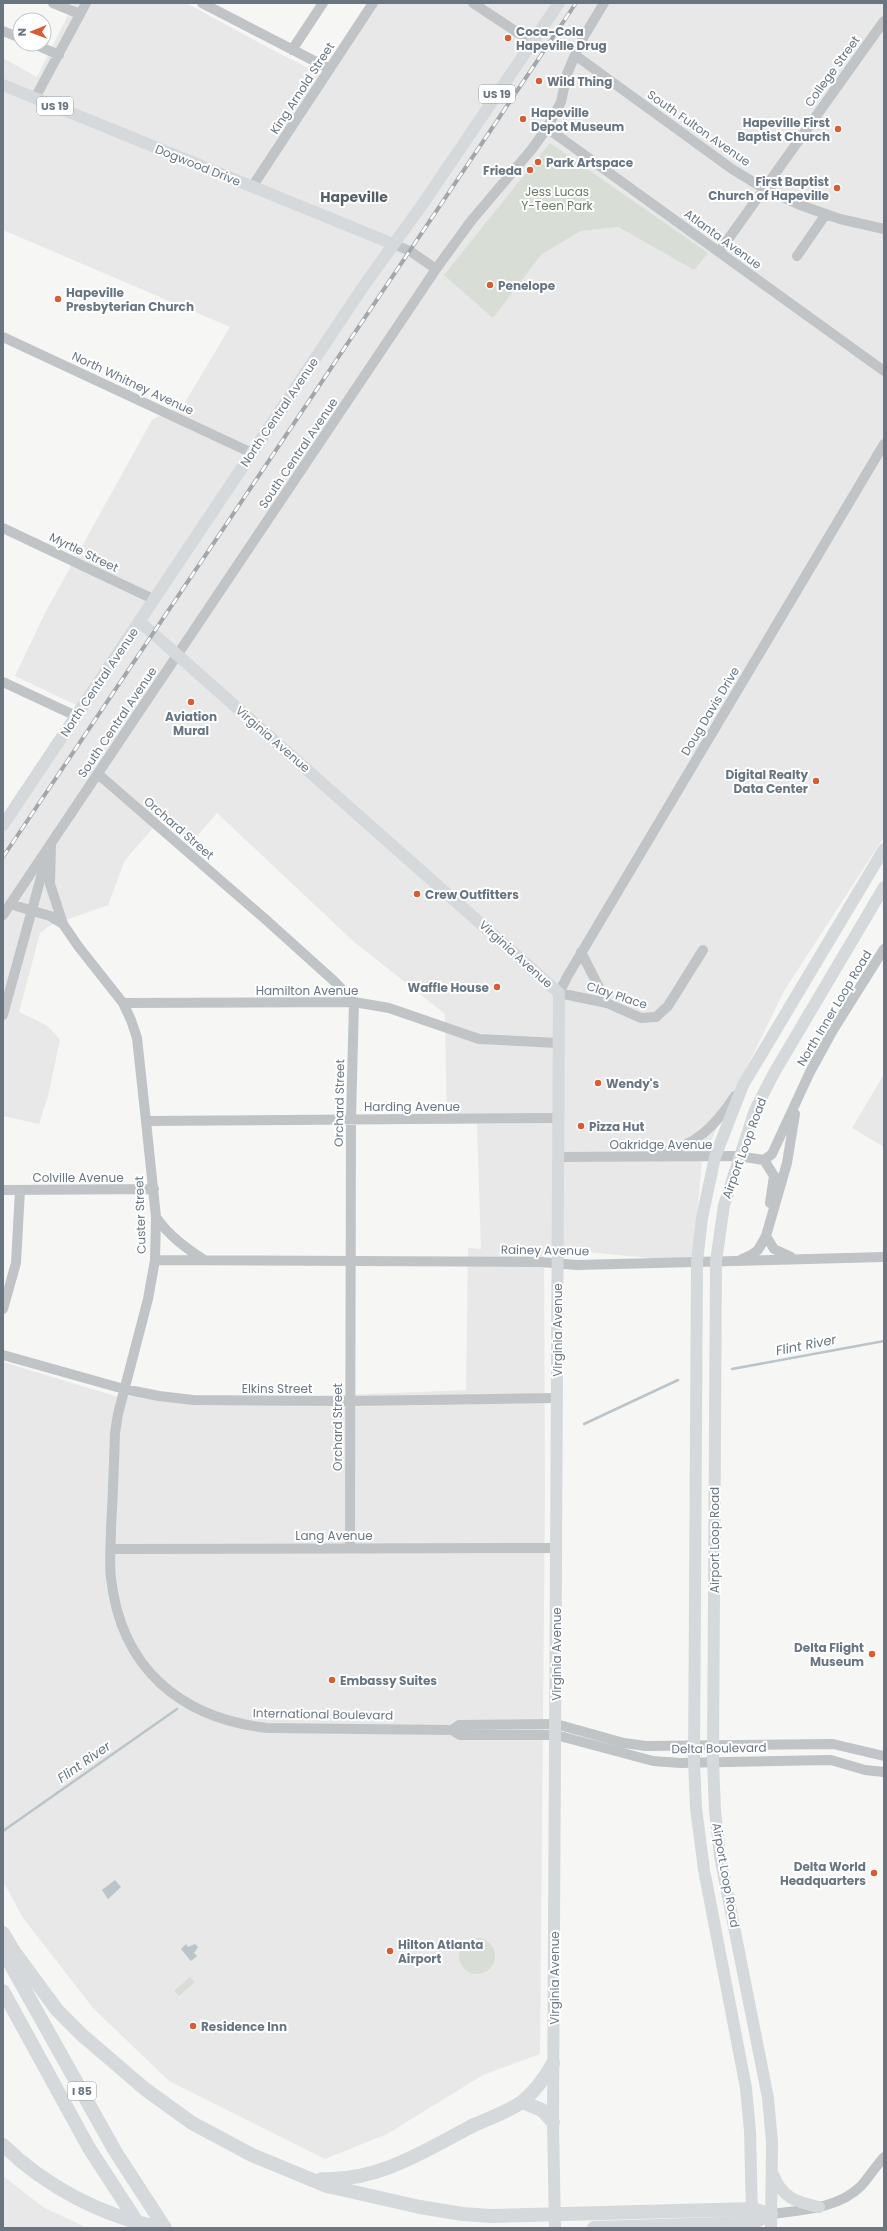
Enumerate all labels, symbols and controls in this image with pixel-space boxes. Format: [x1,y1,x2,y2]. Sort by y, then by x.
north arrow [12,12,52,52]
place label: Coca-Cola Hapeville Drug [516,23,607,54]
text: N [14,28,30,36]
street label: College Street [800,32,864,110]
marker: Coca-Cola Hapeville Drug [503,33,513,43]
street label: King Arnold Street [266,39,338,137]
place label: Wild Thing [547,73,612,90]
marker: Wild Thing [534,76,544,86]
road number: US 19 [479,85,515,103]
street label: South Fulton Avenue [644,86,754,170]
road number: US 19 [37,97,73,115]
place label: Hapeville Depot Museum [531,104,625,135]
marker: Hapeville Depot Museum [518,114,528,124]
place label: Hapeville First Baptist Church [737,114,830,145]
marker: Hapeville First Baptist Church [833,124,843,134]
street label: Dogwood Drive [153,140,243,190]
place label: Park Artspace [546,154,634,171]
marker: Park Artspace [533,157,543,167]
place label: Frieda [483,162,522,179]
marker: Frieda [525,165,535,175]
place label: First Baptist Church of Hapeville [708,173,830,204]
park label: Jess Lucas Y-Teen Park [521,183,594,214]
marker: First Baptist Church of Hapeville [832,183,842,193]
district label: Hapeville [320,187,388,207]
street label: Atlanta Avenue [681,205,765,273]
place label: Penelope [498,277,556,294]
marker: Penelope [485,280,495,290]
place label: Hapeville Presbyterian Church [66,284,194,315]
marker: Hapeville Presbyterian Church [53,294,63,304]
street label: North Whitney Avenue [69,347,197,419]
street label: North Central Avenue [236,354,322,470]
street label: South Central Avenue [255,394,341,512]
street label: Myrtle Street [47,528,121,576]
street label: North Central Avenue [56,624,142,740]
street label: South Central Avenue [74,663,160,781]
street label: Doug Davis Drive [677,663,743,759]
marker: Aviation Mural [186,697,196,707]
street label: Virginia Avenue [232,702,314,776]
place label: Aviation Mural [165,708,217,739]
place label: Digital Realty Data Center [726,766,808,797]
marker: Digital Realty Data Center [811,776,821,786]
street label: Orchard Street [140,793,218,863]
place label: Crew Outfitters [425,886,519,903]
marker: Crew Outfitters [412,889,422,899]
street label: Virginia Avenue [476,916,556,992]
street label: North Inner Loop Road [793,947,875,1069]
street label: Clay Place [584,977,650,1013]
place label: Waffle House [408,979,490,996]
street label: Hamilton Avenue [256,982,358,999]
marker: Waffle House [492,982,502,992]
street label: Orchard Street [330,1059,348,1147]
place label: Wendy's [606,1075,659,1092]
marker: Wendy's [593,1078,603,1088]
street label: Airport Loop Road [718,1095,770,1201]
street label: Harding Avenue [364,1098,460,1115]
place label: Pizza Hut [589,1118,644,1135]
marker: Pizza Hut [576,1121,586,1131]
street label: Oakridge Avenue [609,1136,713,1153]
street label: Colville Avenue [32,1169,124,1186]
street label: Custer Street [130,1176,150,1254]
street label: Rainey Avenue [501,1241,589,1259]
street label: Virginia Avenue [549,1283,566,1377]
water label: Flint River [774,1330,839,1360]
street label: Elkins Street [242,1380,312,1397]
street label: Orchard Street [329,1383,346,1471]
street label: Airport Loop Road [706,1487,723,1593]
street label: Lang Avenue [295,1527,373,1544]
street label: Virginia Avenue [548,1607,565,1701]
place label: Delta Flight Museum [794,1639,864,1670]
marker: Delta Flight Museum [867,1649,877,1659]
place label: Embassy Suites [340,1672,437,1689]
marker: Embassy Suites [327,1675,337,1685]
street label: International Boulevard [253,1704,393,1724]
water label: Flint River [53,1736,115,1787]
street label: Delta Boulevard [671,1739,767,1757]
street label: Airport Loop Road [708,1821,744,1929]
place label: Delta World Headquarters [780,1858,866,1889]
marker: Delta World Headquarters [869,1868,879,1878]
street label: Virginia Avenue [546,1931,563,2025]
place label: Hilton Atlanta Airport [398,1936,484,1967]
marker: Hilton Atlanta Airport [385,1946,395,1956]
place label: Residence Inn [201,2018,287,2035]
marker: Residence Inn [188,2021,198,2031]
road number: I 85 [68,2082,96,2100]

